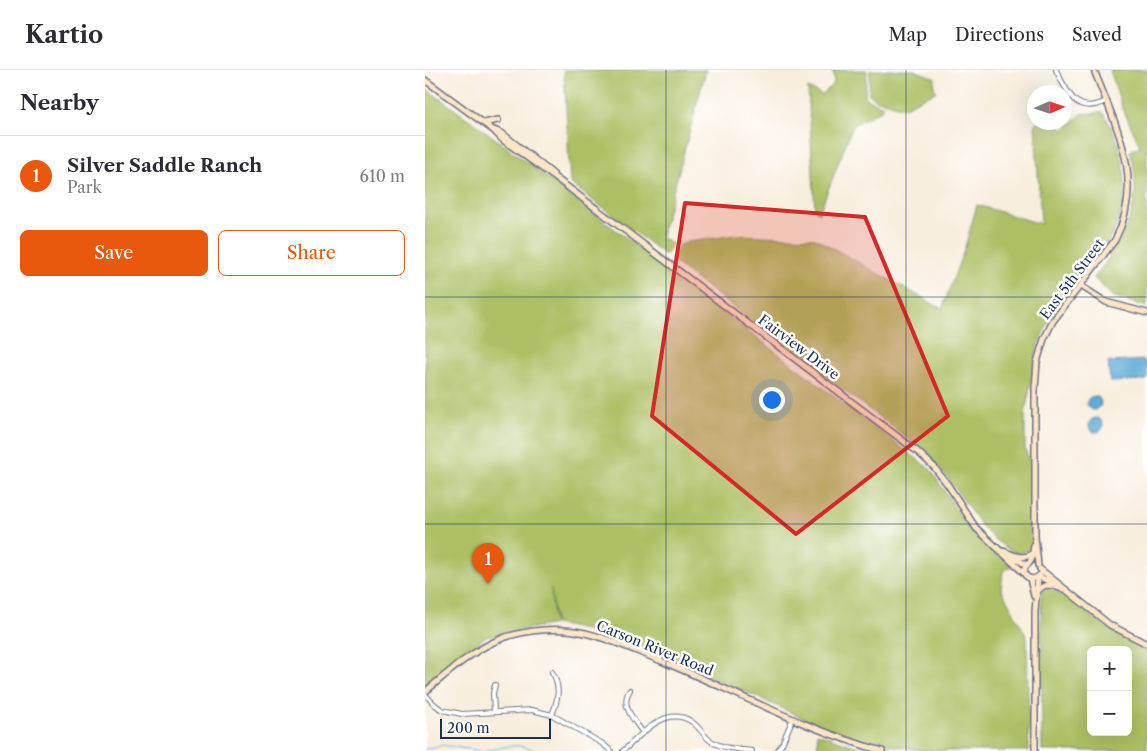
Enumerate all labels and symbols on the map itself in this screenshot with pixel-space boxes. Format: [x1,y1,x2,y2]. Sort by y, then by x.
north arrow [1027,85,1072,130]
street label: East 5th Street [1036,235,1108,323]
street label: Fairview Drive [755,311,843,383]
your location [759,387,785,413]
pin: 1 [472,543,504,584]
street label: Carson River Road [594,616,717,680]
scale bar [440,716,551,739]

